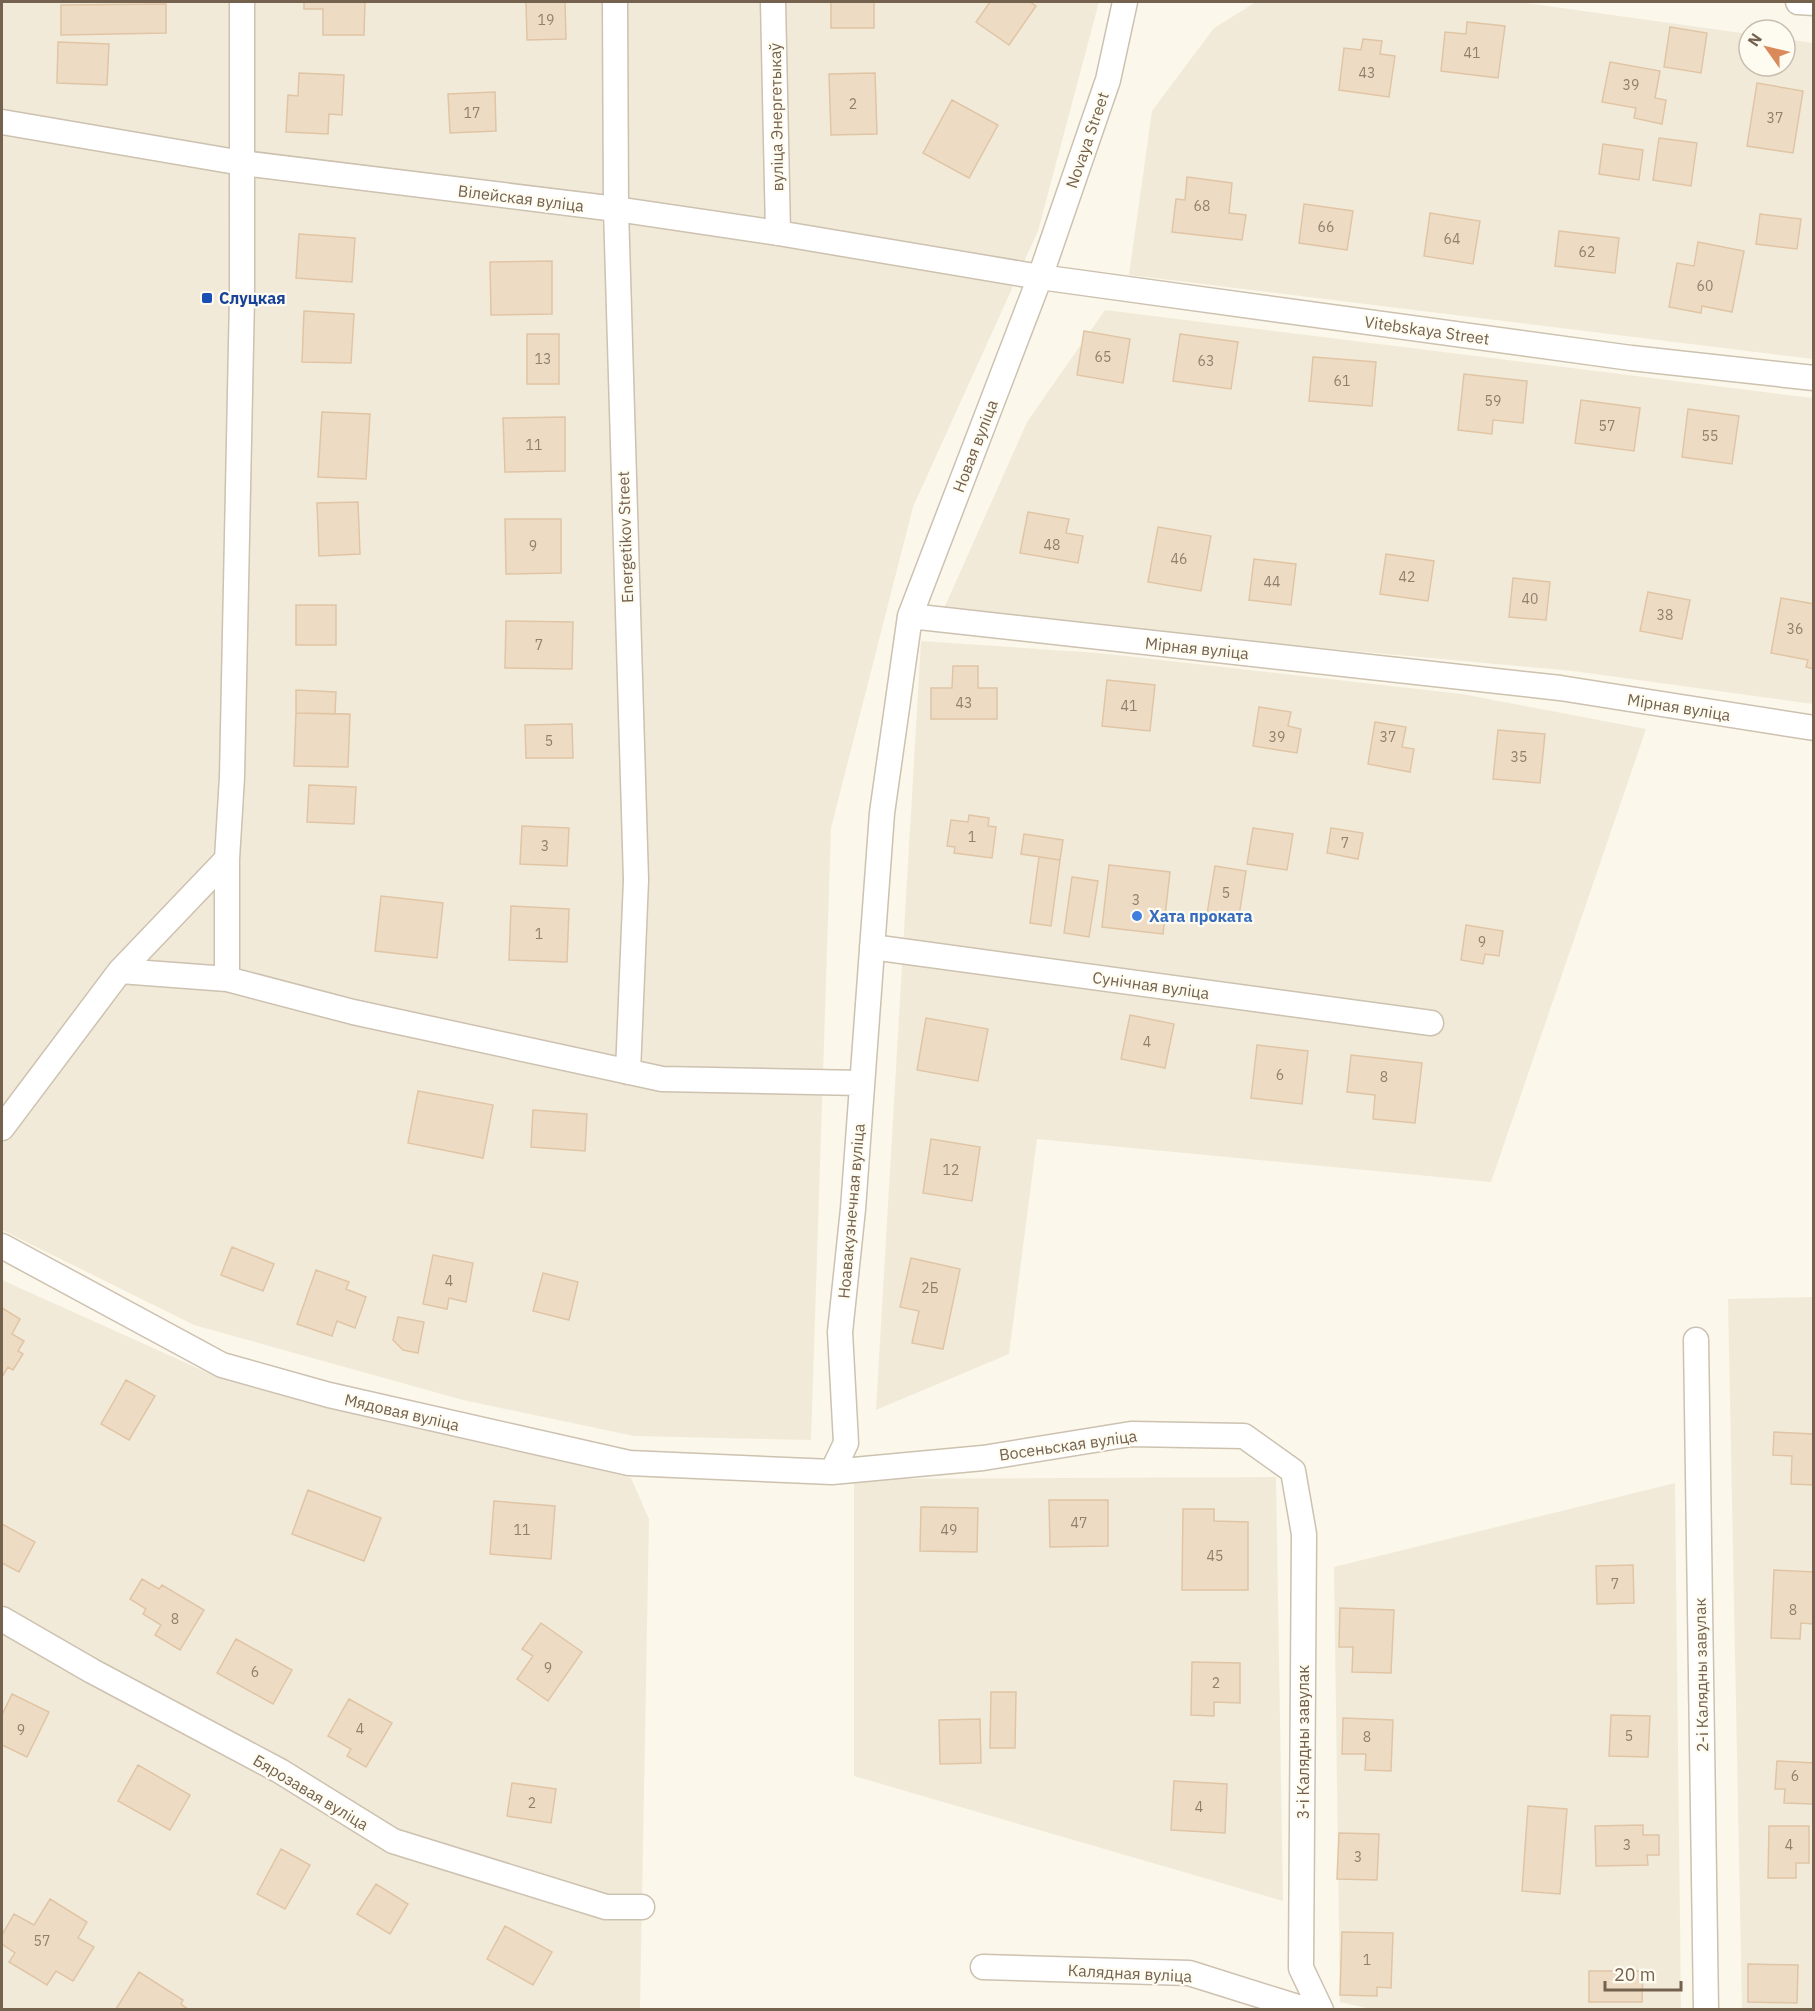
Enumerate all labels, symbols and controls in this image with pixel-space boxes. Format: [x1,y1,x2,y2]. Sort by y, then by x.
house number: 19 [538,11,554,29]
north arrow [1737,18,1797,78]
text: N [1743,29,1766,50]
street label: вуліца Энергетыкаў [765,43,787,191]
house number: 41 [1464,44,1480,62]
house number: 43 [1359,64,1375,82]
house number: 39 [1623,76,1639,94]
street label: Novaya Street [1061,89,1113,191]
house number: 2 [849,95,857,113]
house number: 17 [464,104,480,122]
house number: 37 [1767,109,1783,127]
street label: Вілейская вуліца [457,180,586,216]
house number: 68 [1194,197,1210,215]
house number: 66 [1318,218,1334,236]
house number: 64 [1444,230,1460,248]
house number: 62 [1579,243,1595,261]
house number: 60 [1697,277,1713,295]
place label: Слуцкая [219,288,286,308]
marker: Слуцкая [200,291,214,305]
street label: Vitebskaya Street [1363,311,1491,349]
house number: 65 [1095,348,1111,366]
house number: 13 [535,350,551,368]
house number: 63 [1198,352,1214,370]
house number: 61 [1334,372,1350,390]
house number: 59 [1485,392,1501,410]
street label: Новая вуліца [948,396,1002,495]
house number: 57 [1599,417,1615,435]
house number: 55 [1702,427,1718,445]
house number: 11 [526,436,542,454]
street label: Energetikov Street [613,471,637,603]
house number: 48 [1044,536,1060,554]
house number: 9 [529,537,537,555]
house number: 46 [1171,550,1187,568]
house number: 42 [1399,568,1415,586]
house number: 44 [1264,573,1280,591]
house number: 40 [1522,590,1538,608]
house number: 38 [1657,606,1673,624]
house number: 36 [1787,620,1803,638]
street label: Мірная вуліца [1144,633,1250,663]
house number: 7 [535,636,543,654]
street label: Мірная вуліца [1626,689,1733,725]
house number: 43 [956,694,972,712]
house number: 41 [1121,697,1137,715]
house number: 39 [1269,728,1285,746]
house number: 37 [1380,728,1396,746]
house number: 5 [545,732,553,750]
house number: 35 [1511,748,1527,766]
house number: 1 [968,828,976,846]
house number: 7 [1341,834,1349,852]
house number: 3 [541,837,549,855]
house number: 5 [1222,884,1230,902]
house number: 3 [1132,891,1140,909]
place label: Хата проката [1149,906,1253,926]
marker: Хата проката [1130,909,1144,923]
house number: 1 [535,925,543,943]
house number: 9 [1478,933,1486,951]
street label: Сунічная вуліца [1091,967,1211,1003]
house number: 4 [1143,1033,1151,1051]
house number: 6 [1276,1066,1284,1084]
house number: 8 [1380,1068,1388,1086]
street label: Ноавакузнечная вуліца [833,1122,869,1299]
house number: 12 [943,1161,959,1179]
house number: 4 [445,1272,453,1290]
house number: 2Б [921,1279,939,1297]
street label: Мядовая вуліца [342,1389,462,1435]
street label: Восеньская вуліца [998,1425,1139,1465]
house number: 47 [1071,1514,1087,1532]
house number: 11 [514,1521,530,1539]
house number: 49 [941,1521,957,1539]
house number: 45 [1207,1547,1223,1565]
house number: 7 [1611,1575,1619,1593]
street label: 2-і Калядны завулак [1690,1597,1712,1752]
house number: 8 [1789,1601,1797,1619]
house number: 8 [171,1610,179,1628]
house number: 9 [544,1659,552,1677]
house number: 6 [251,1663,259,1681]
street label: 3-і Калядны завулак [1293,1665,1313,1819]
house number: 2 [1212,1674,1220,1692]
house number: 4 [356,1720,364,1738]
house number: 9 [17,1721,25,1739]
house number: 5 [1625,1727,1633,1745]
house number: 8 [1363,1728,1371,1746]
street label: Бярозавая вуліца [250,1750,373,1834]
house number: 6 [1791,1767,1799,1785]
house number: 2 [528,1794,536,1812]
house number: 4 [1195,1798,1203,1816]
house number: 3 [1623,1836,1631,1854]
house number: 4 [1785,1836,1793,1854]
house number: 3 [1354,1848,1362,1866]
house number: 57 [34,1932,50,1950]
house number: 1 [1363,1951,1371,1969]
scale bar [1605,1954,1682,1992]
street label: Калядная вуліца [1067,1960,1193,1986]
text: 20 m [1614,1963,1656,1986]

